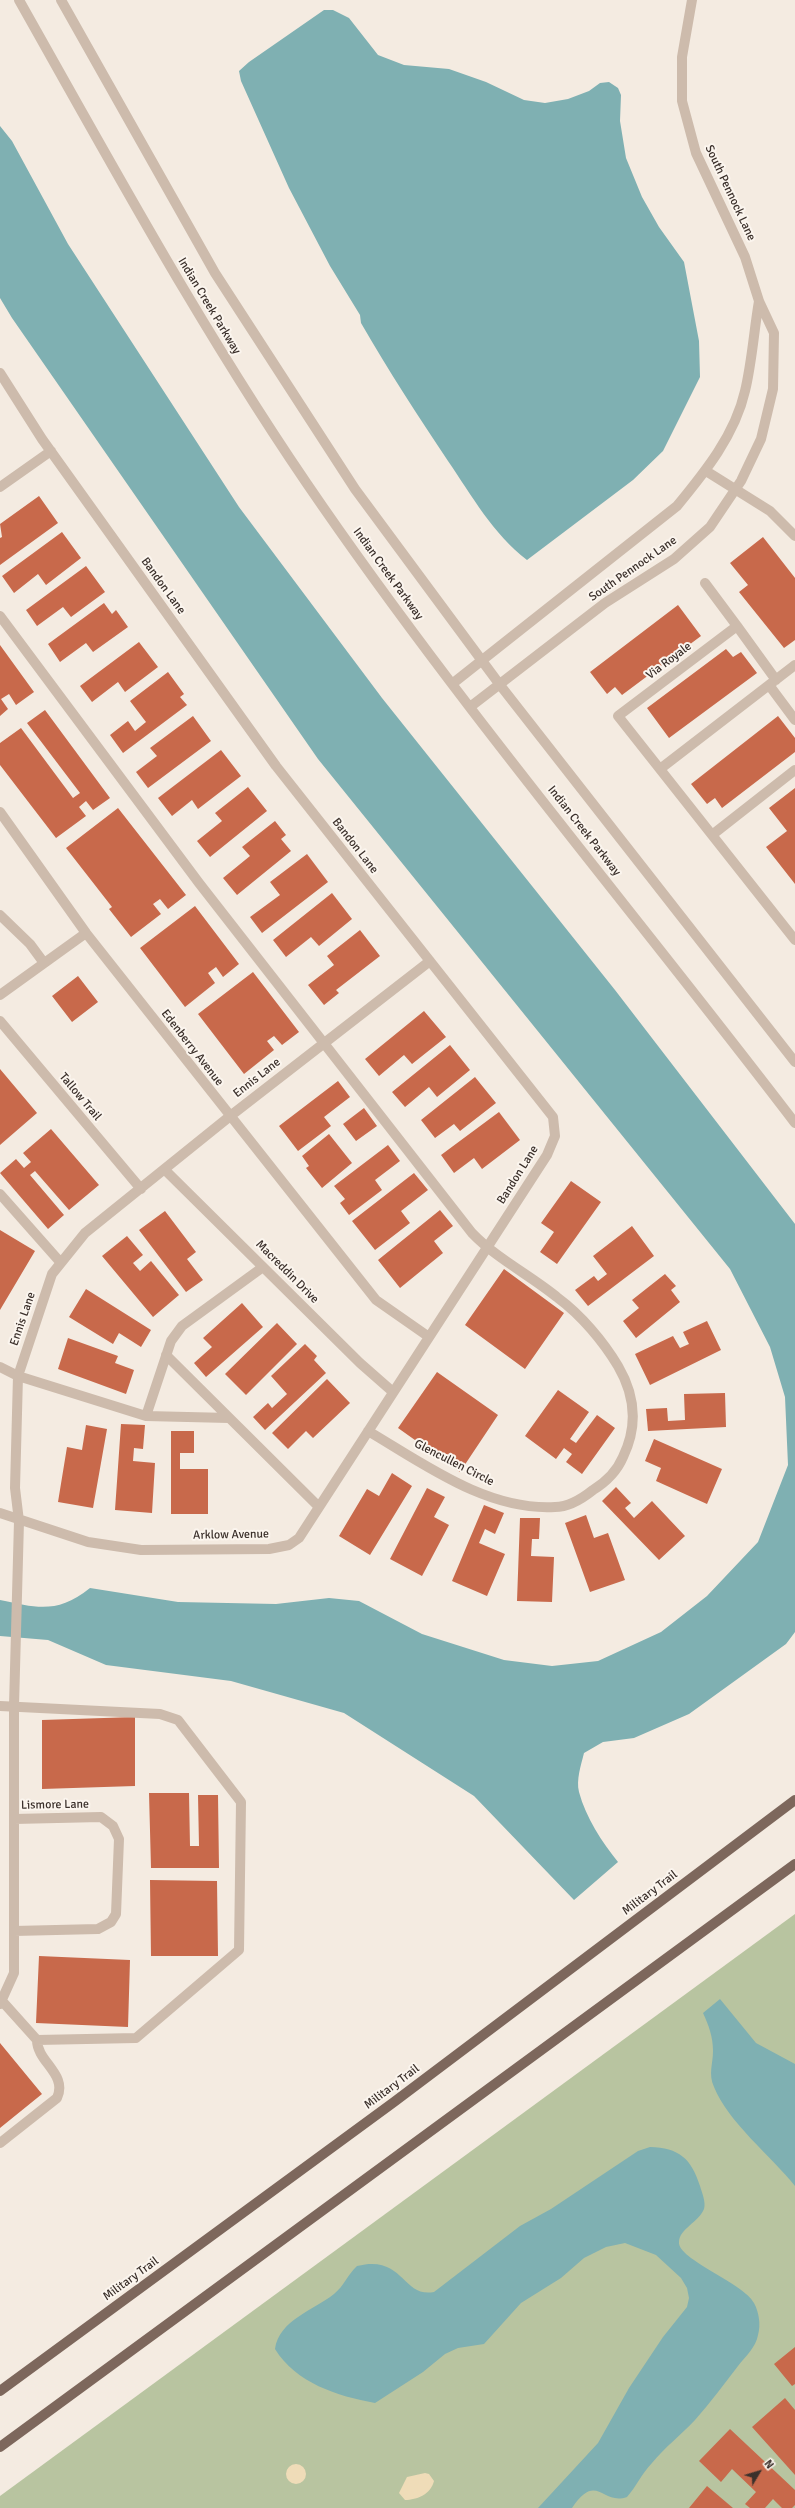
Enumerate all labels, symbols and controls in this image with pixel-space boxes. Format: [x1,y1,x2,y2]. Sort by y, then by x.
street label: South Pennock Lane [702,143,758,243]
street label: Indian Creek Parkway [174,255,244,357]
street label: Indian Creek Parkway [350,525,426,623]
street label: South Pennock Lane [586,533,680,605]
street label: Bandon Lane [138,555,188,617]
street label: Via Royale [644,639,694,683]
street label: Indian Creek Parkway [544,783,624,879]
street label: Bandon Lane [329,815,381,877]
street label: Edenberry Avenue [158,1007,226,1089]
street label: Ennis Lane [231,1055,283,1101]
street label: Tallow Trail [56,1070,104,1124]
street label: Bandon Lane [494,1143,542,1207]
street label: Macreddin Drive [252,1237,322,1307]
street label: Ennis Lane [7,1290,39,1348]
street label: Glencullen Circle [412,1437,496,1489]
street label: Arklow Avenue [193,1527,269,1543]
street label: Lismore Lane [21,1797,89,1813]
street label: Military Trail [620,1868,680,1918]
street label: Military Trail [362,2062,422,2112]
street label: Military Trail [100,2254,162,2304]
north arrow [739,2452,779,2492]
text: N [761,2457,776,2471]

